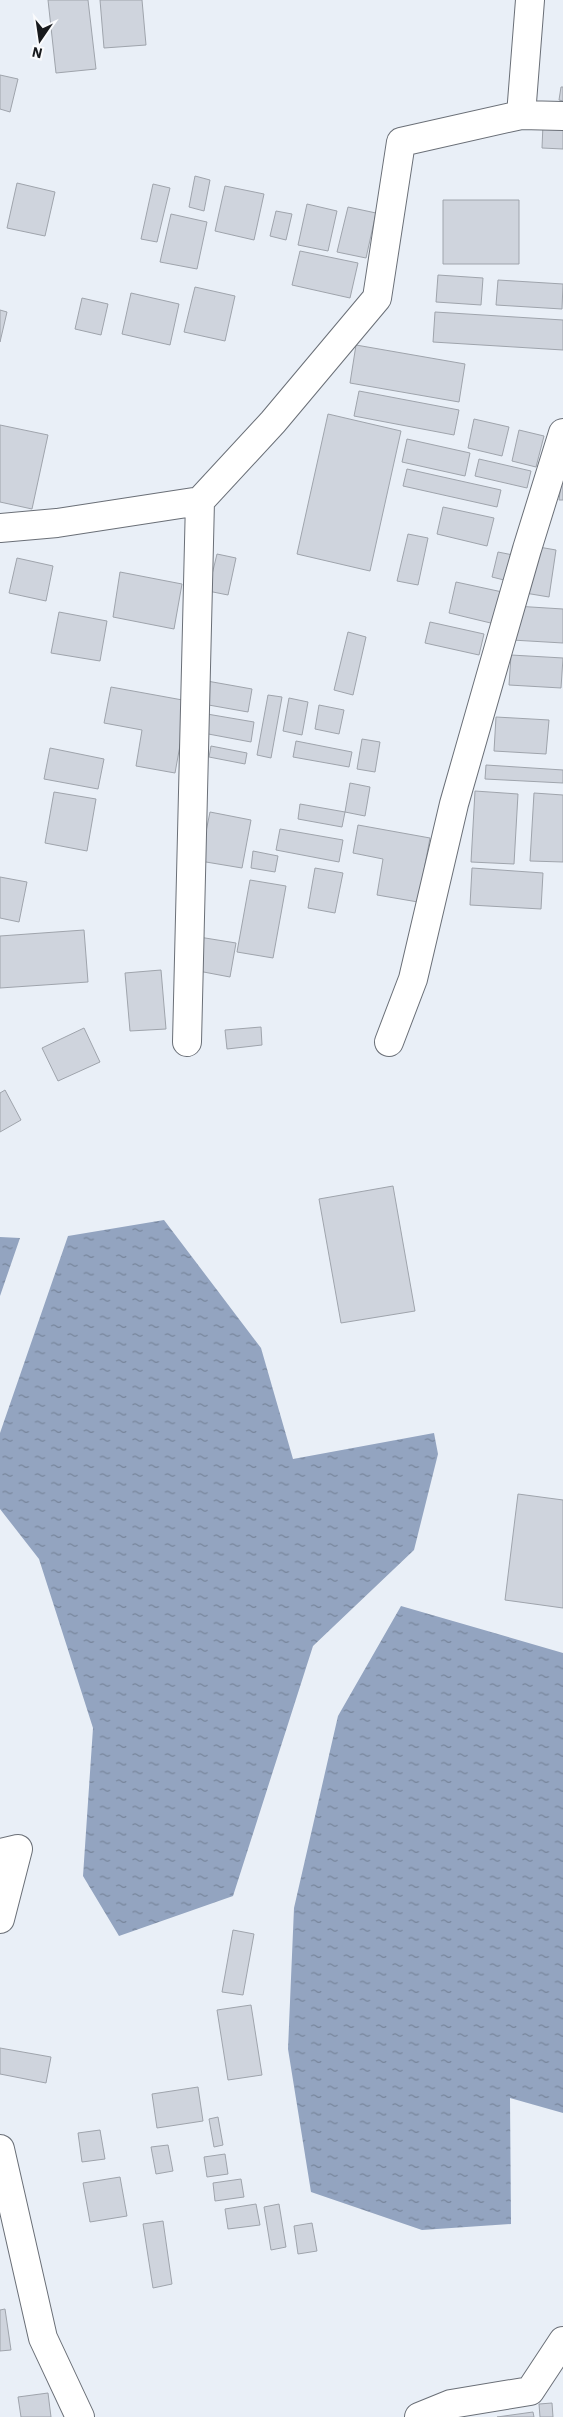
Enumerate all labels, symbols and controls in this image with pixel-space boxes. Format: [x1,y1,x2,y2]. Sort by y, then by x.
north arrow [15,15,65,65]
text: N [30,43,44,63]

